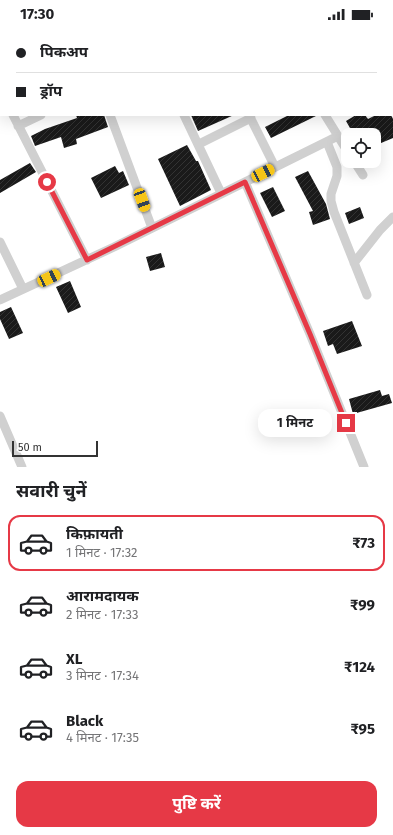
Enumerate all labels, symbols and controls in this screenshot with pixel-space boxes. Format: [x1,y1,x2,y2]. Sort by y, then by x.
text: 17:30 [20,5,54,23]
text: पिकअप [40,43,88,61]
text: ड्रॉप [40,82,62,100]
map controls [341,128,381,168]
button: locate [341,128,381,168]
car [250,162,276,184]
route start [38,173,56,191]
car [132,187,152,213]
car [36,267,62,289]
callout: 1 मिनट [258,409,332,437]
route end [337,414,355,432]
text: 1 मिनट [277,415,313,430]
scale bar [12,439,98,458]
text: 50 m [18,441,42,454]
text: सवारी चुनें [16,480,87,502]
icon: car [18,525,54,561]
text: किफ़ायती [66,525,123,543]
text: ₹73 [352,534,375,552]
text: 1 मिनट · 17:32 [66,545,137,560]
icon: car [18,587,54,623]
text: आरामदायक [66,587,139,605]
text: ₹99 [350,596,375,614]
text: 2 मिनट · 17:33 [66,607,138,622]
icon: car [18,649,54,685]
text: XL [66,650,82,668]
text: ₹124 [344,658,375,676]
text: 3 मिनट · 17:34 [66,668,139,683]
icon: car [18,711,54,747]
text: Black [66,712,103,730]
text: ₹95 [350,720,375,738]
text: 4 मिनट · 17:35 [66,730,139,745]
button: पुष्टि करें [16,781,377,827]

